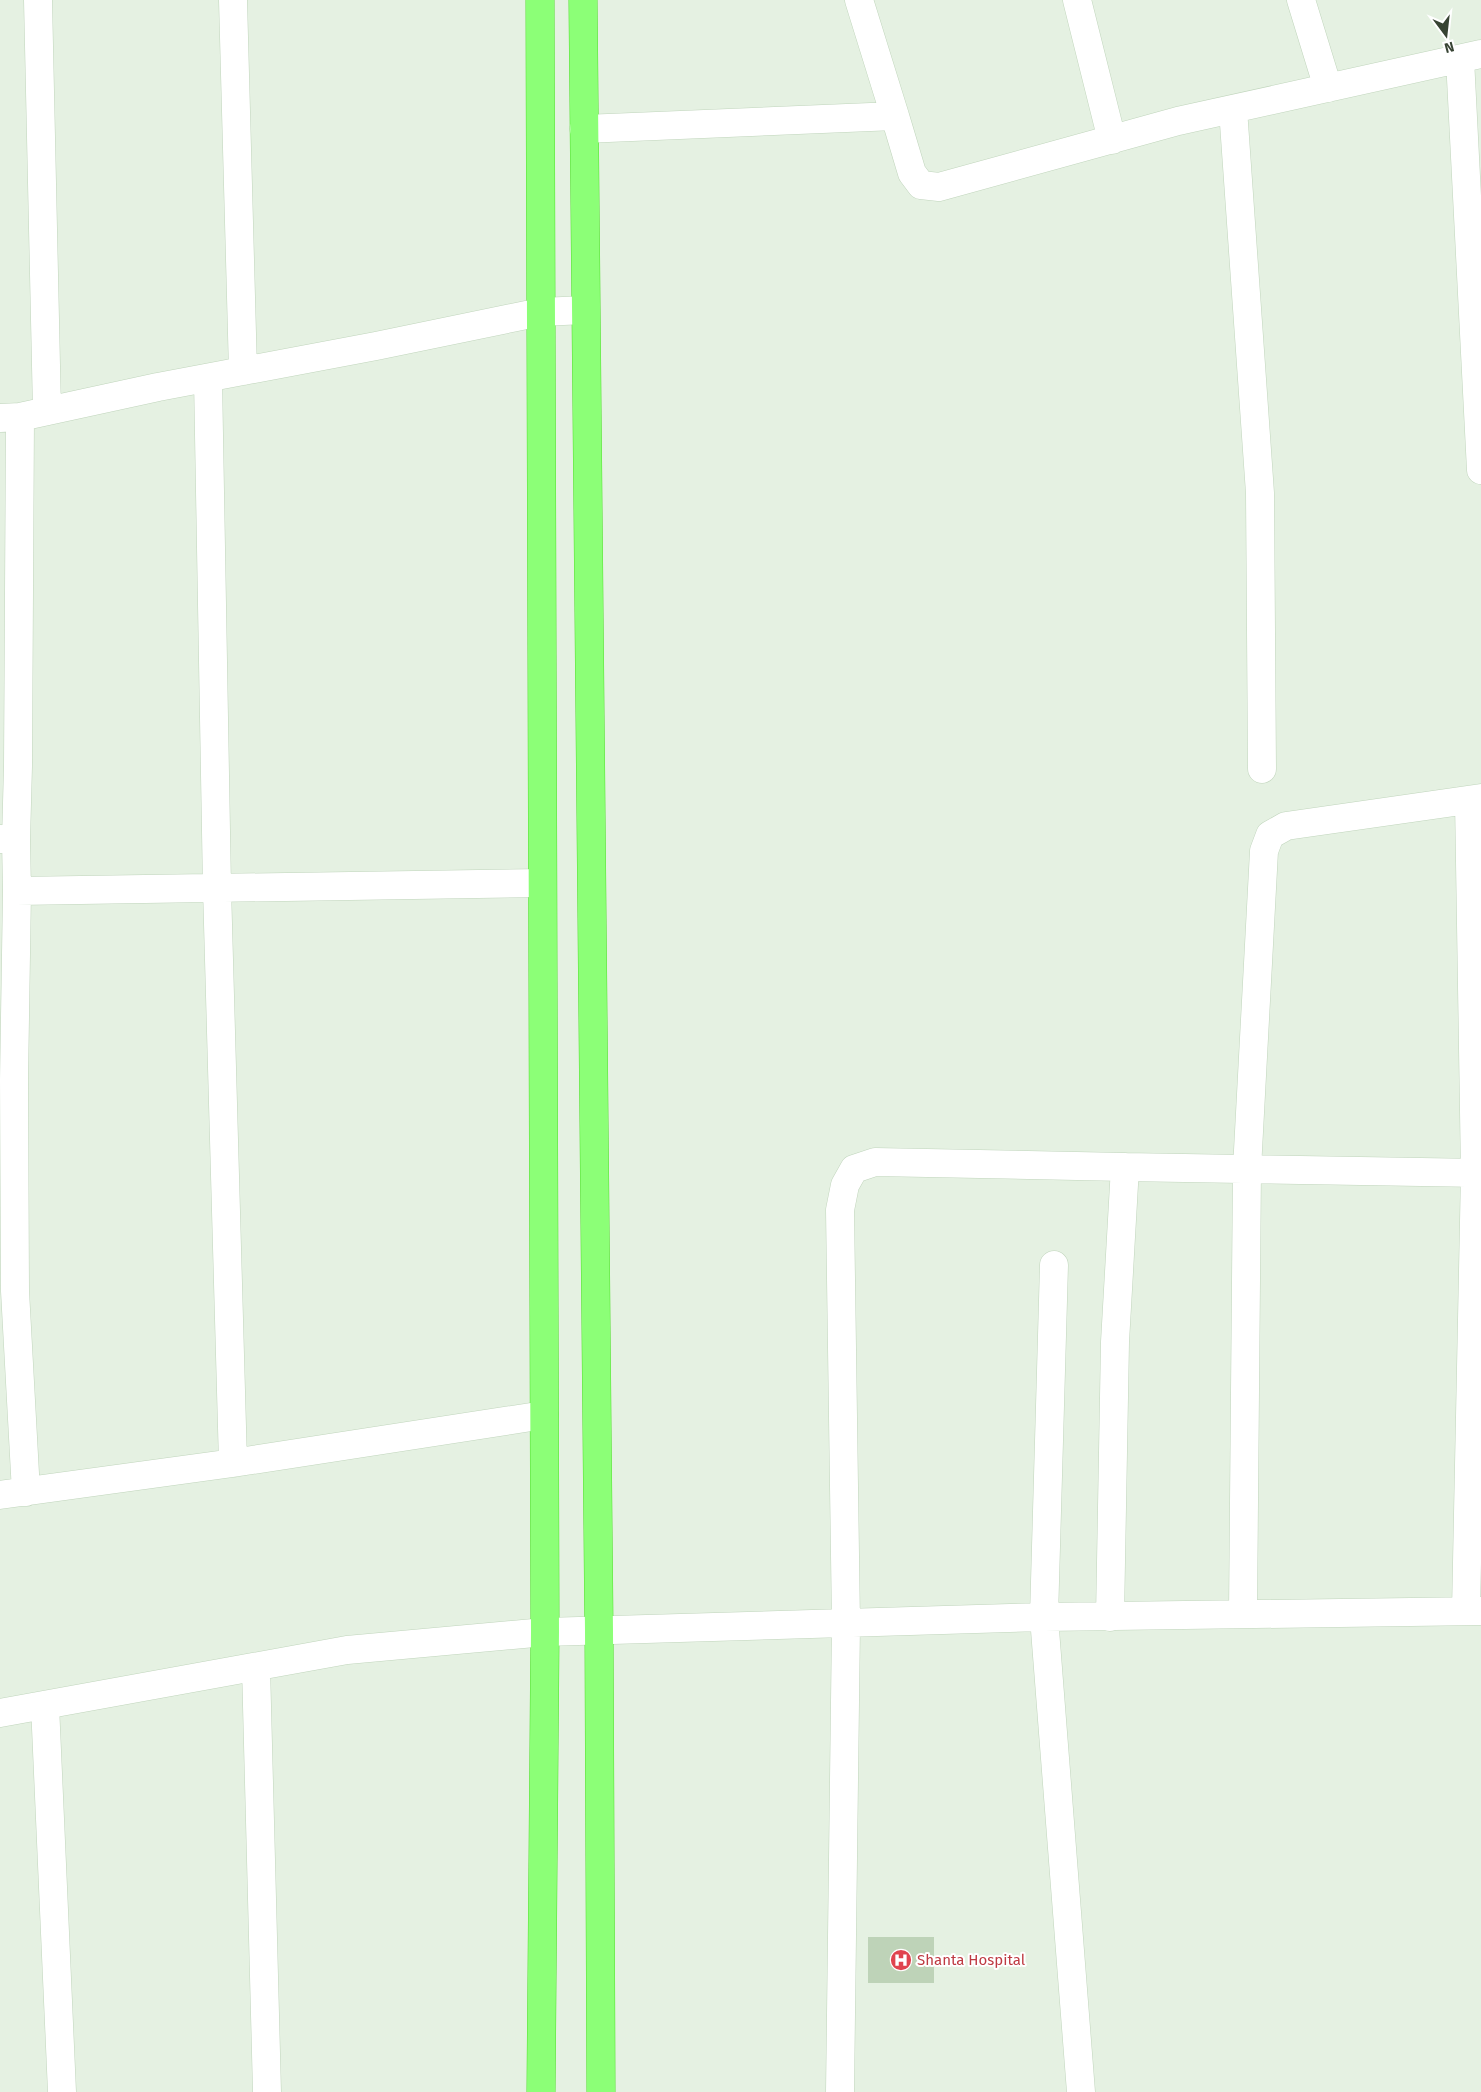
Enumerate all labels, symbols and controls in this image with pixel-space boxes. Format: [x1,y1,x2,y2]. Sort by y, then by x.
north arrow [1421,10,1471,60]
text: N [1443,38,1456,56]
hospital icon: Shanta Hospital [889,1948,913,1972]
place label: Shanta Hospital [917,1951,1026,1969]

